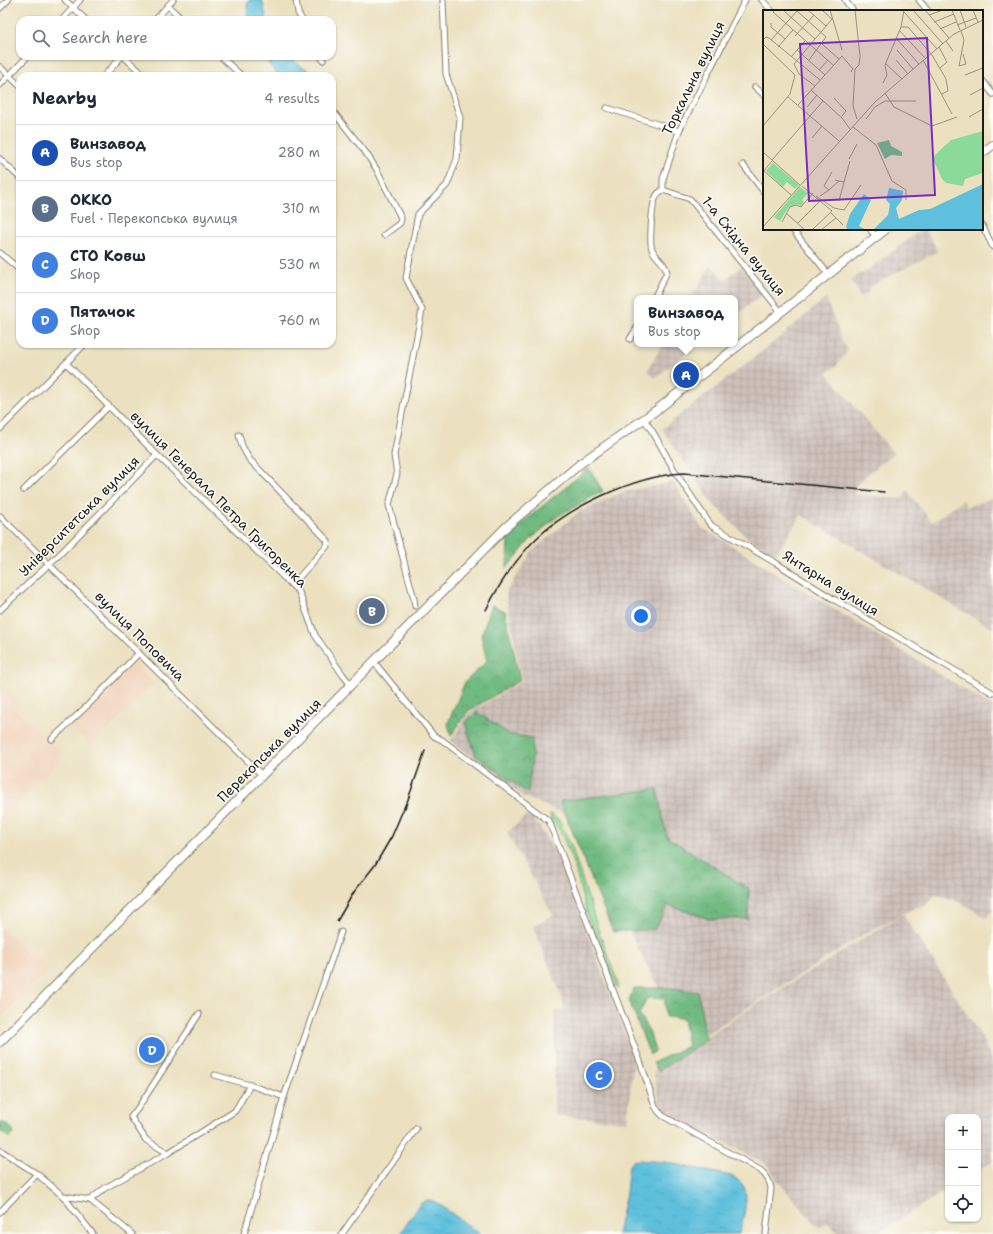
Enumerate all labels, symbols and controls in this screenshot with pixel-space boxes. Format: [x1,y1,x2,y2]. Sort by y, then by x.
inset map [763,10,983,230]
search box [16,16,336,60]
street label: Торкальна вулиця [658,18,728,138]
icon: search [30,27,52,49]
text: Search here [62,28,148,48]
text: Nearby [32,87,97,109]
text: 4 results [264,90,320,107]
text: Винзавод [70,134,146,154]
text: A [40,144,50,161]
text: 280 m [278,144,320,161]
text: Bus stop [70,154,122,171]
text: ОККО [70,190,112,210]
street label: 1-а Східна вулиця [698,192,790,300]
text: B [41,200,49,217]
text: 310 m [282,200,320,217]
text: Fuel · Перекопська вулиця [70,210,238,227]
text: СТО Ковш [70,246,146,266]
text: C [41,256,49,273]
text: 530 m [279,256,320,273]
text: Shop [70,266,100,283]
popup [634,295,738,347]
text: Пятачок [70,302,135,322]
text: Винзавод [648,303,724,323]
text: D [40,312,50,329]
text: 760 m [278,312,320,329]
text: Shop [70,322,100,339]
text: Bus stop [648,323,701,340]
pin: A [673,360,699,390]
street label: вулиця Генерала Петра Григоренка [127,407,311,591]
street label: Університетська вулиця [15,452,143,580]
street label: Янтарна вулиця [779,546,883,620]
street label: вулиця Поповича [91,587,189,685]
pin: B [359,596,385,626]
your location [631,606,651,626]
street label: Перекопська вулиця [213,694,325,806]
pin: D [139,1035,165,1065]
pin: C [586,1060,612,1090]
map controls [945,1114,981,1222]
button: + [945,1114,981,1150]
button: − [945,1150,981,1186]
button: locate [945,1186,981,1222]

